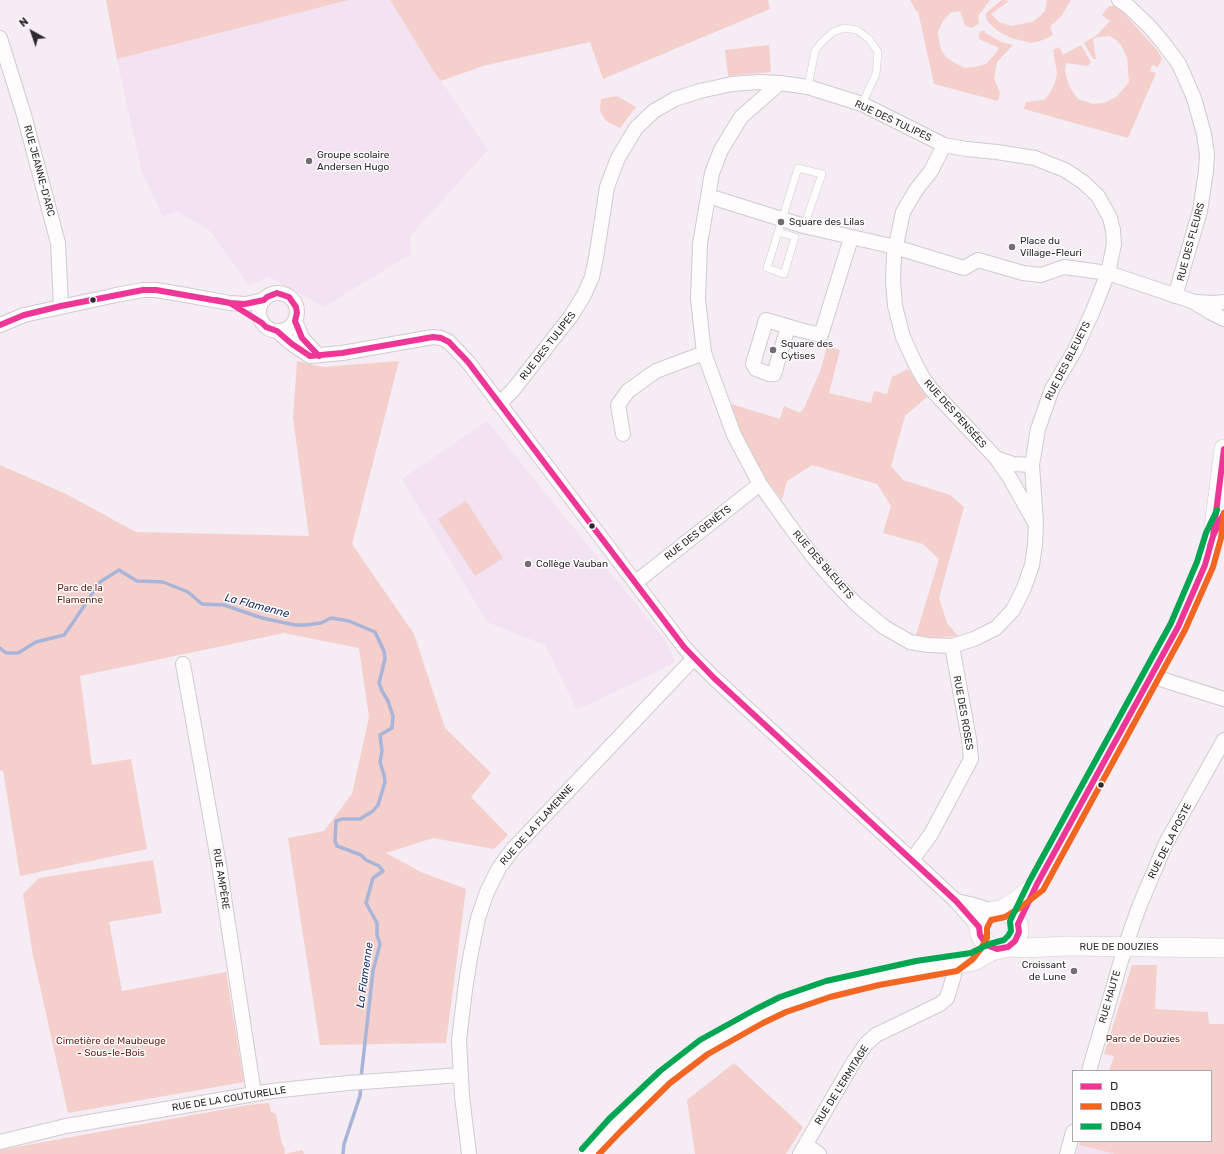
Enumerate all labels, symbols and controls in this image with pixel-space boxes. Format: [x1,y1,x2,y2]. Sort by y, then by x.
north arrow [12,12,52,52]
text: N [17,15,31,30]
street label: RUE DES TULIPES [853,98,933,144]
street label: RUE JEANNE-D'ARC [21,124,57,218]
place label: Groupe scolaire Andersen Hugo [317,149,389,172]
marker: Groupe scolaire Andersen Hugo [304,156,314,166]
street label: RUE DES FLEURS [1175,201,1207,283]
place label: Square des Lilas [789,216,865,228]
marker: Square des Lilas [776,217,786,227]
place label: Place du Village-Fleuri [1020,235,1082,258]
marker: Place du Village-Fleuri [1007,242,1017,252]
unlabelled marker [88,295,98,305]
street label: RUE DES TULIPES [518,309,578,383]
street label: RUE DES BLEUETS [1043,319,1093,403]
place label: Square des Cytises [781,338,833,362]
marker: Square des Cytises [768,345,778,355]
street label: RUE DES PENSÉES [921,377,989,451]
street label: RUE DES GENÊTS [662,503,734,563]
unlabelled marker [587,521,597,531]
street label: RUE DES BLEUETS [790,528,856,602]
place label: Collège Vauban [536,558,608,570]
marker: Collège Vauban [523,559,533,569]
park label: Parc de la Flamenne [57,582,103,606]
water label: La Flamenne [223,591,291,621]
street label: RUE DES ROSES [951,675,975,751]
unlabelled marker [1096,780,1106,790]
street label: RUE DE LA FLAMENNE [498,782,576,868]
street label: RUE DE LA POSTE [1146,801,1194,881]
street label: RUE AMPÈRE [210,848,232,910]
water label: La Flamenne [354,941,376,1009]
street label: RUE DE DOUZIES [1079,941,1159,953]
place label: Croissant de Lune [1022,959,1066,982]
marker: Croissant de Lune [1069,966,1079,976]
street label: RUE HAUTE [1097,969,1123,1025]
park label: Parc de Douzies [1106,1033,1180,1045]
park label: Cimetière de Maubeuge - Sous-le-Bois [56,1035,166,1058]
street label: RUE DE L'ERMITAGE [813,1043,871,1127]
legend [1072,1070,1212,1142]
text: D [1110,1079,1118,1093]
street label: RUE DE LA COUTURELLE [171,1084,287,1114]
text: DB03 [1110,1099,1141,1113]
text: DB04 [1110,1119,1141,1133]

